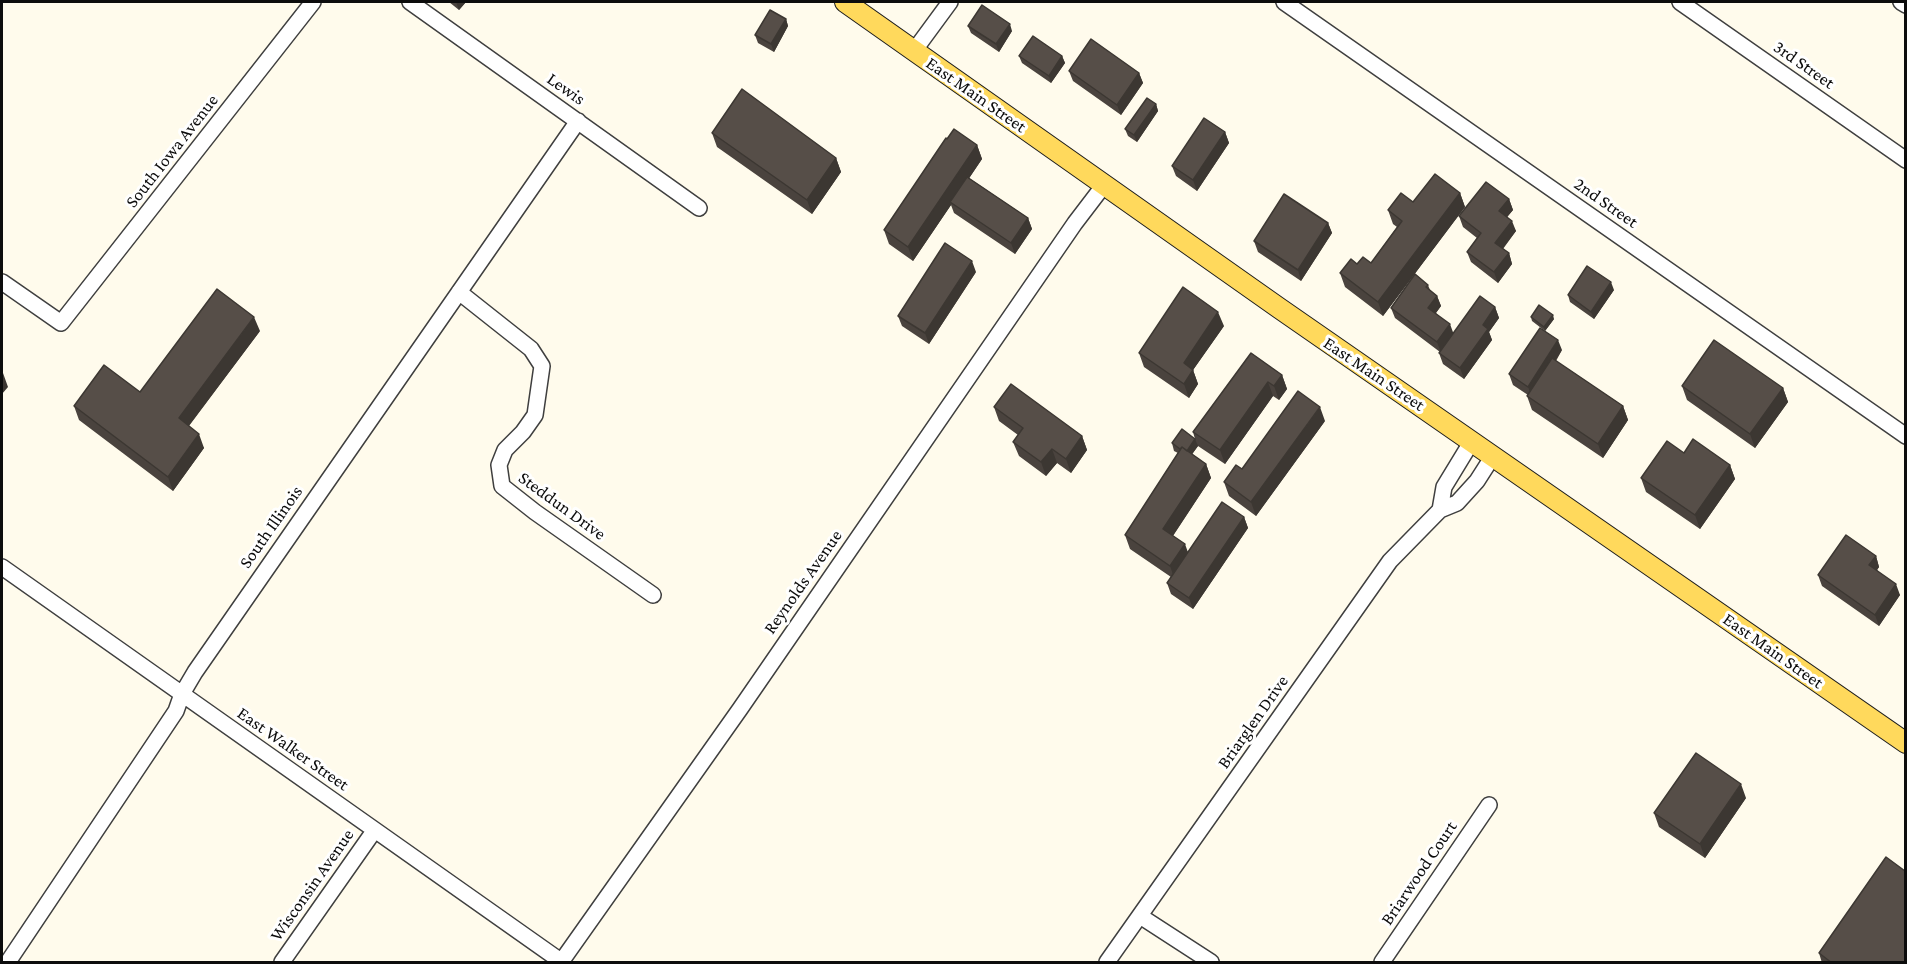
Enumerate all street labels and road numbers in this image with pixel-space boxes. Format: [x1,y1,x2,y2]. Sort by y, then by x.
street label: 3rd Street [1769,36,1839,94]
street label: East Main Street [922,52,1030,138]
street label: Lewis [543,68,589,110]
street label: South Iowa Avenue [121,90,223,212]
street label: 2nd Street [1570,173,1642,233]
street label: East Main Street [1319,332,1429,416]
street label: Steddun Drive [514,467,610,545]
street label: South Illinois [235,482,307,572]
street label: Reynolds Avenue [759,526,847,638]
street label: East Main Street [1719,608,1827,694]
street label: Briarglen Drive [1213,671,1293,773]
street label: East Walker Street [233,702,353,796]
street label: Briarwood Court [1376,817,1462,929]
street label: Wisconsin Avenue [265,825,359,945]

